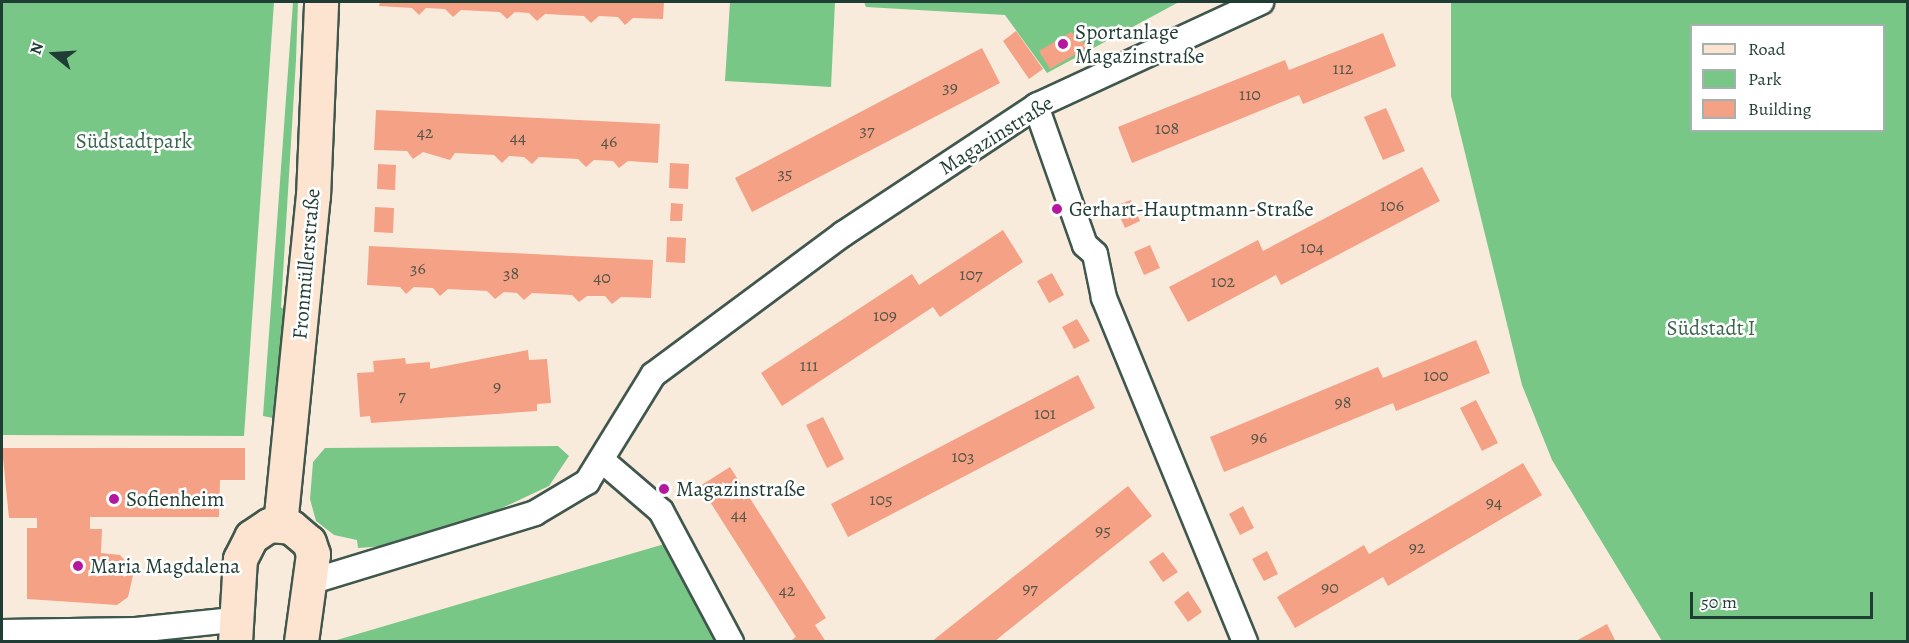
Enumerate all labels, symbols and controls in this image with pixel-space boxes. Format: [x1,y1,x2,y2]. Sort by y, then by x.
place label: Sportanlage Magazinstraße [1075,19,1204,69]
north arrow [24,24,84,84]
legend [1690,24,1885,132]
marker: Sportanlage Magazinstraße [1056,37,1070,51]
text: Road [1748,37,1785,61]
text: N [25,39,49,57]
house number: 112 [1333,57,1353,79]
text: Park [1748,67,1782,91]
house number: 39 [942,76,958,98]
house number: 110 [1239,83,1261,105]
street label: Magazinstraße [934,90,1058,180]
text: Building [1748,97,1812,121]
house number: 108 [1155,117,1179,139]
house number: 37 [859,119,875,141]
house number: 42 [417,121,433,143]
house number: 44 [510,126,526,148]
park label: Südstadtpark [76,128,192,154]
house number: 46 [601,130,617,152]
house number: 35 [777,162,793,184]
street label: Fronmüllerstraße [287,187,325,341]
house number: 106 [1380,194,1404,216]
place label: Gerhart-Hauptmann-Straße [1069,196,1314,222]
marker: Gerhart-Hauptmann-Straße [1050,202,1064,216]
house number: 104 [1300,236,1324,258]
house number: 36 [410,257,426,279]
house number: 38 [503,262,519,284]
house number: 107 [959,263,983,285]
house number: 40 [593,266,611,288]
house number: 102 [1211,270,1235,292]
house number: 109 [873,304,897,326]
park label: Südstadt I [1667,315,1755,341]
house number: 111 [800,354,818,376]
house number: 100 [1423,364,1449,386]
house number: 9 [493,375,501,397]
house number: 7 [398,384,406,406]
house number: 98 [1335,391,1351,413]
house number: 101 [1034,402,1056,424]
house number: 96 [1251,426,1267,448]
house number: 103 [951,445,975,467]
place label: Magazinstraße [676,476,805,502]
marker: Magazinstraße [657,482,671,496]
place label: Sofienheim [126,486,224,512]
house number: 105 [869,488,893,510]
house number: 94 [1486,491,1502,513]
marker: Sofienheim [107,492,121,506]
house number: 44 [731,503,747,525]
house number: 95 [1095,519,1111,541]
house number: 92 [1409,536,1425,558]
place label: Maria Magdalena [90,553,240,579]
marker: Maria Magdalena [71,559,85,573]
house number: 90 [1321,576,1339,598]
house number: 97 [1022,577,1038,599]
house number: 42 [779,579,795,601]
scale bar [1693,580,1876,618]
text: 50 m [1701,590,1737,614]

